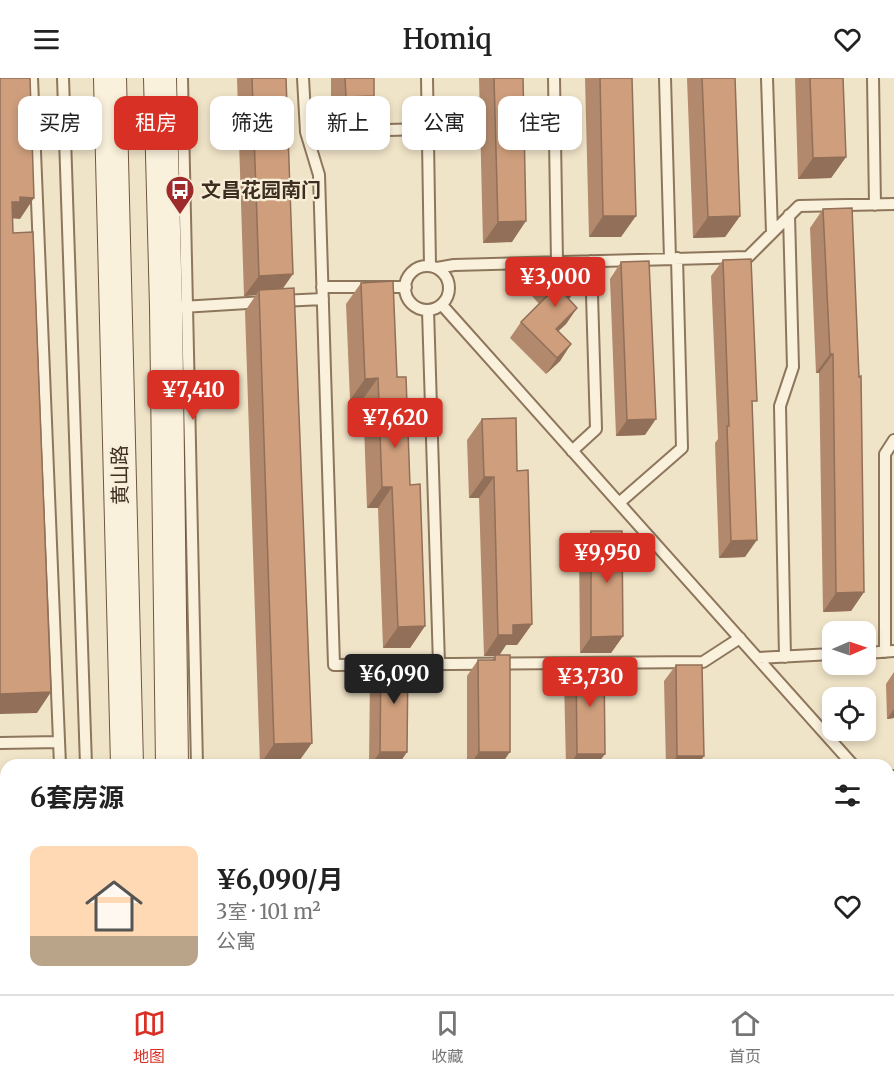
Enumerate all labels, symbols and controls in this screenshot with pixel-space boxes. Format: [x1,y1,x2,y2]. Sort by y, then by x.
text: Homiq [402,22,492,56]
icon: menu [30,23,63,56]
icon: heart [831,23,864,56]
chip: 买房 [18,96,102,150]
chip: 租房 [114,96,198,150]
chip: 筛选 [210,96,294,150]
chip: 新上 [306,96,390,150]
chip: 公寓 [402,96,486,150]
chip: 住宅 [498,96,582,150]
bus stop icon: 文昌花园南门 [164,174,196,216]
place label: 文昌花园南门 [201,177,321,202]
pin: ¥3,000 [506,257,604,308]
text: ¥3,000 [519,264,591,289]
pin: ¥7,410 [144,370,242,421]
text: ¥7,410 [161,377,225,402]
pin: ¥7,620 [346,398,444,449]
text: ¥7,620 [362,405,428,430]
street label: 黄山路 [106,445,133,505]
pin: ¥9,950 [558,533,656,584]
text: ¥9,950 [573,540,641,565]
north arrow [822,621,876,675]
map controls [822,621,876,741]
pin: ¥6,090 [345,654,443,705]
pin: ¥3,730 [541,657,639,708]
text: ¥6,090 [358,661,430,686]
text: ¥3,730 [557,664,623,689]
button: locate [822,687,876,741]
icon: filters [831,779,864,812]
text: 6套房源 [30,781,124,814]
text: ¥6,090/月 [216,863,343,896]
icon: home [78,870,150,942]
icon: heart [831,890,864,923]
text: 3室 · 101 m² [216,899,321,924]
text: 公寓 [216,928,256,953]
tab: 地图 [133,1007,166,1067]
tab: 收藏 [431,1007,464,1067]
tab: 首页 [729,1007,762,1067]

